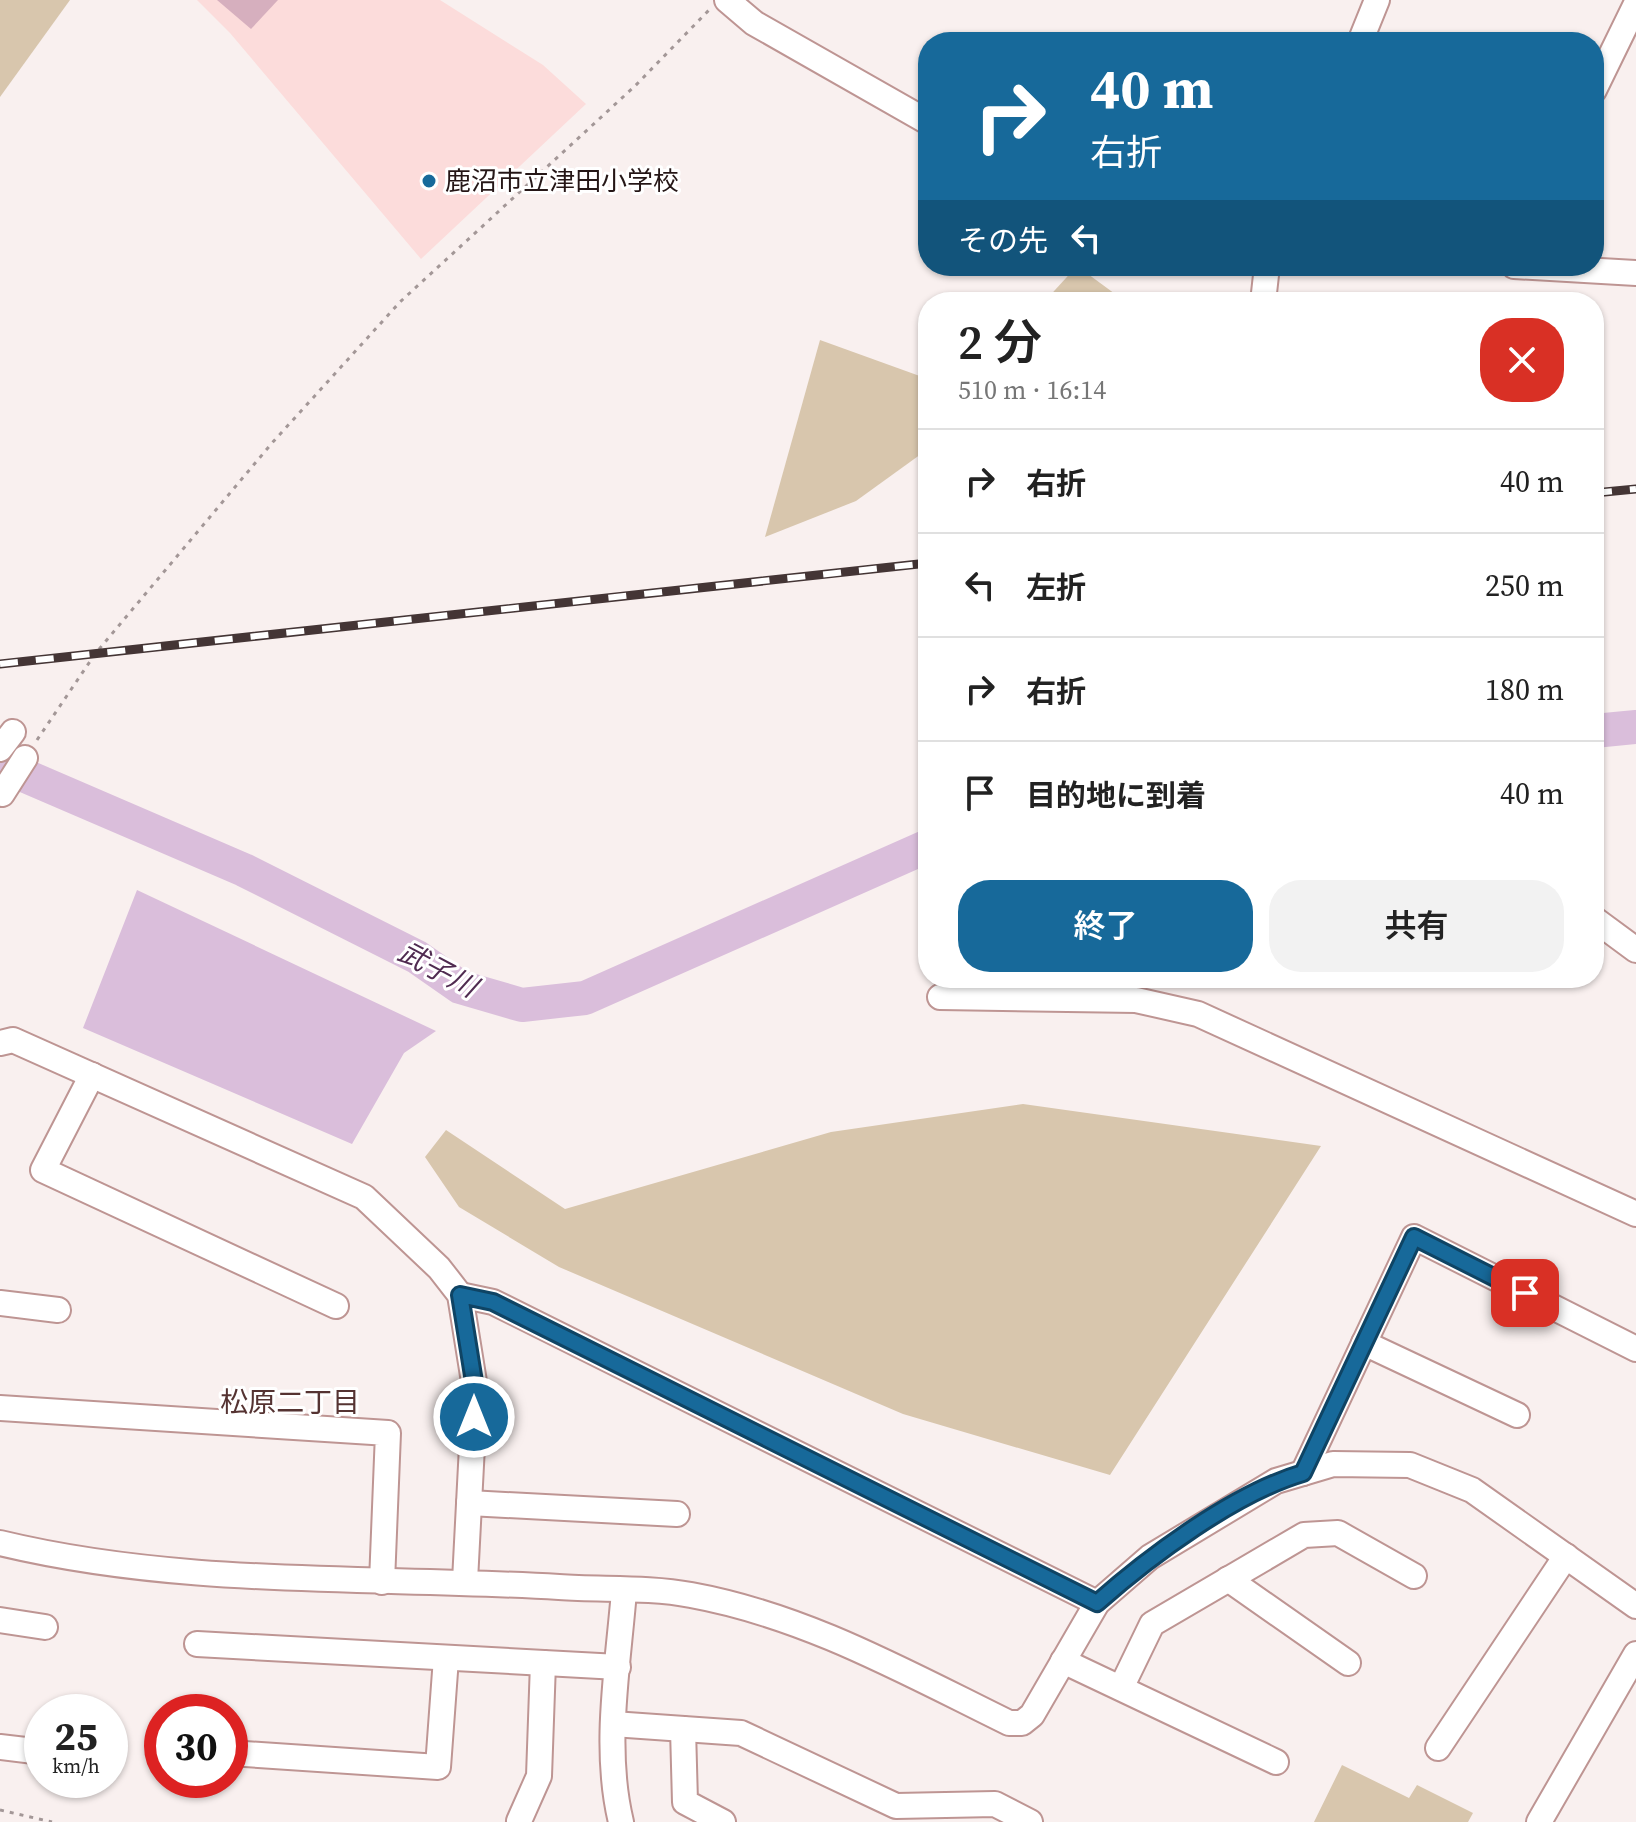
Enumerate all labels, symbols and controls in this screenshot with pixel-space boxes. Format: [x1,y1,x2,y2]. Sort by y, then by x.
text: 40 m [1090,50,1213,127]
icon: right [958,64,1062,168]
text: 右折 [1090,128,1162,177]
place label: 鹿沼市立津田小学校 [445,163,679,199]
marker: 鹿沼市立津田小学校 [420,172,438,190]
icon: left [1064,216,1108,260]
text: その先 [958,220,1048,261]
text: 2 分 [958,309,1042,375]
button: close [1480,318,1564,402]
text: 510 m · 16:14 [958,372,1106,408]
icon: right [958,459,1002,503]
text: 40 m [1500,461,1564,502]
text: 右折 [1026,463,1086,504]
icon: left [958,563,1002,607]
text: 250 m [1485,565,1564,606]
text: 左折 [1026,567,1086,608]
icon: right [958,667,1002,711]
text: 180 m [1485,669,1564,710]
text: 右折 [1026,671,1086,712]
icon: arrive [958,771,1002,815]
text: 40 m [1500,773,1564,814]
text: 目的地に到着 [1026,775,1206,816]
button: 終了 [958,880,1253,972]
button: 共有 [1269,880,1564,972]
water label: 武子川 [392,933,487,1007]
pin [1491,1259,1559,1327]
icon: arrive [1503,1271,1547,1315]
position arrow [432,1375,516,1459]
district label: 松原二丁目 [220,1383,360,1421]
speed limit sign: 30 [144,1694,248,1798]
text: 25 [54,1709,98,1763]
text: km/h [52,1752,100,1780]

